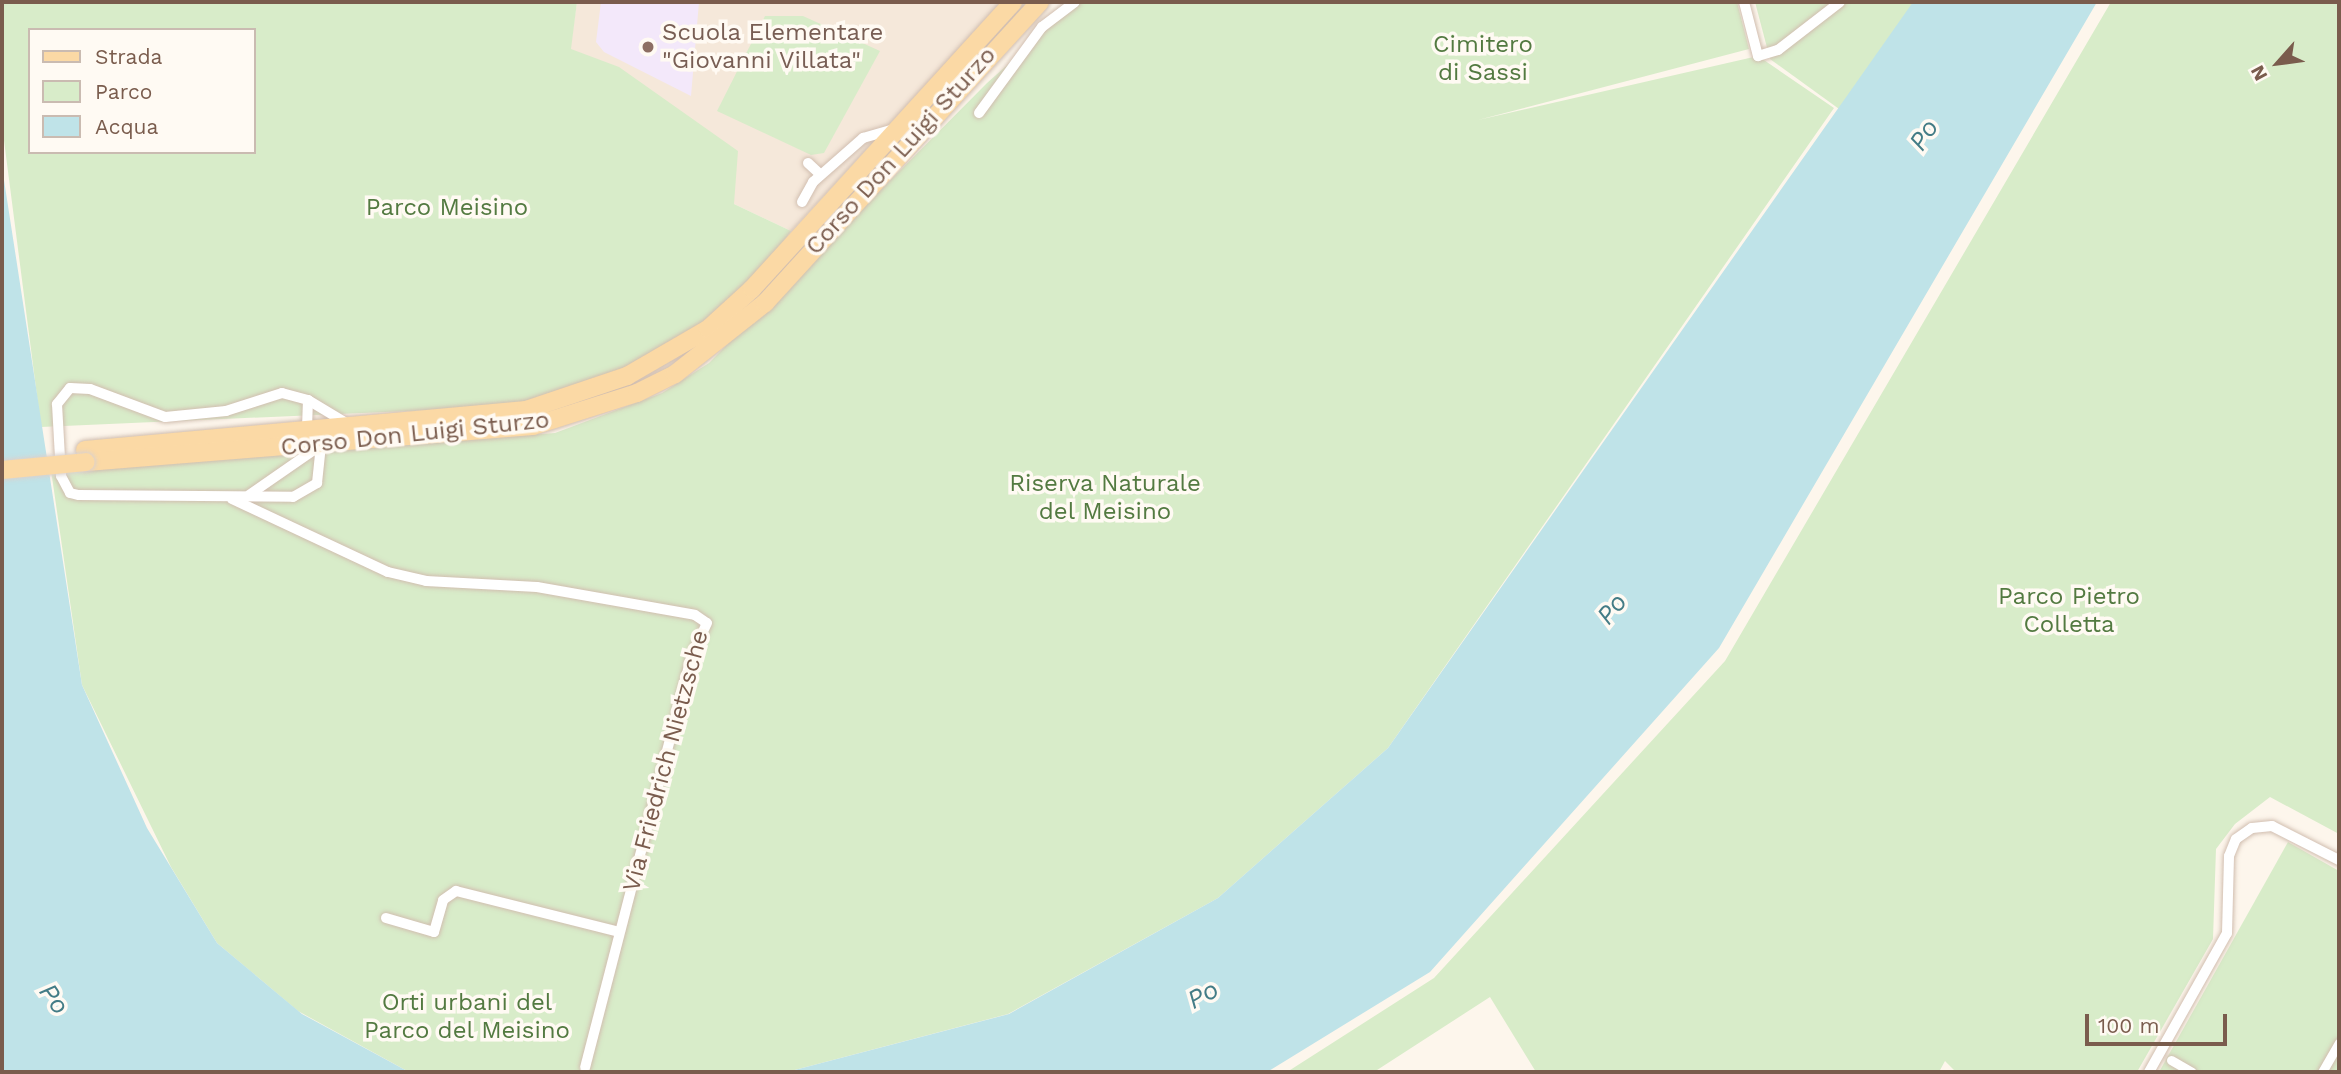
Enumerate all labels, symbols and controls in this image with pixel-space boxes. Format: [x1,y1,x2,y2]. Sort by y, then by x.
place label: Scuola Elementare "Giovanni Villata" [662,19,884,75]
legend [28,28,256,154]
north arrow [2243,28,2313,98]
park label: Cimitero di Sassi [1433,31,1533,87]
marker: Scuola Elementare "Giovanni Villata" [640,39,656,55]
street label: Corso Don Luigi Sturzo [800,41,1002,261]
text: Strada [95,44,162,69]
text: N [2246,61,2272,85]
text: Parco [95,79,152,104]
water label: Po [1902,113,1946,157]
text: Acqua [95,114,158,139]
park label: Parco Meisino [366,194,528,222]
street label: Corso Don Luigi Sturzo [279,406,551,462]
park label: Riserva Naturale del Meisino [1009,470,1201,526]
park label: Parco Pietro Colletta [1998,583,2140,639]
water label: Po [1590,587,1634,631]
street label: Via Friedrich Nietzsche [617,627,715,895]
water label: Po [1182,974,1224,1016]
water label: Po [32,977,76,1021]
park label: Orti urbani del Parco del Meisino [364,989,570,1045]
scale bar [2089,1000,2231,1044]
text: 100 m [2098,1013,2160,1038]

